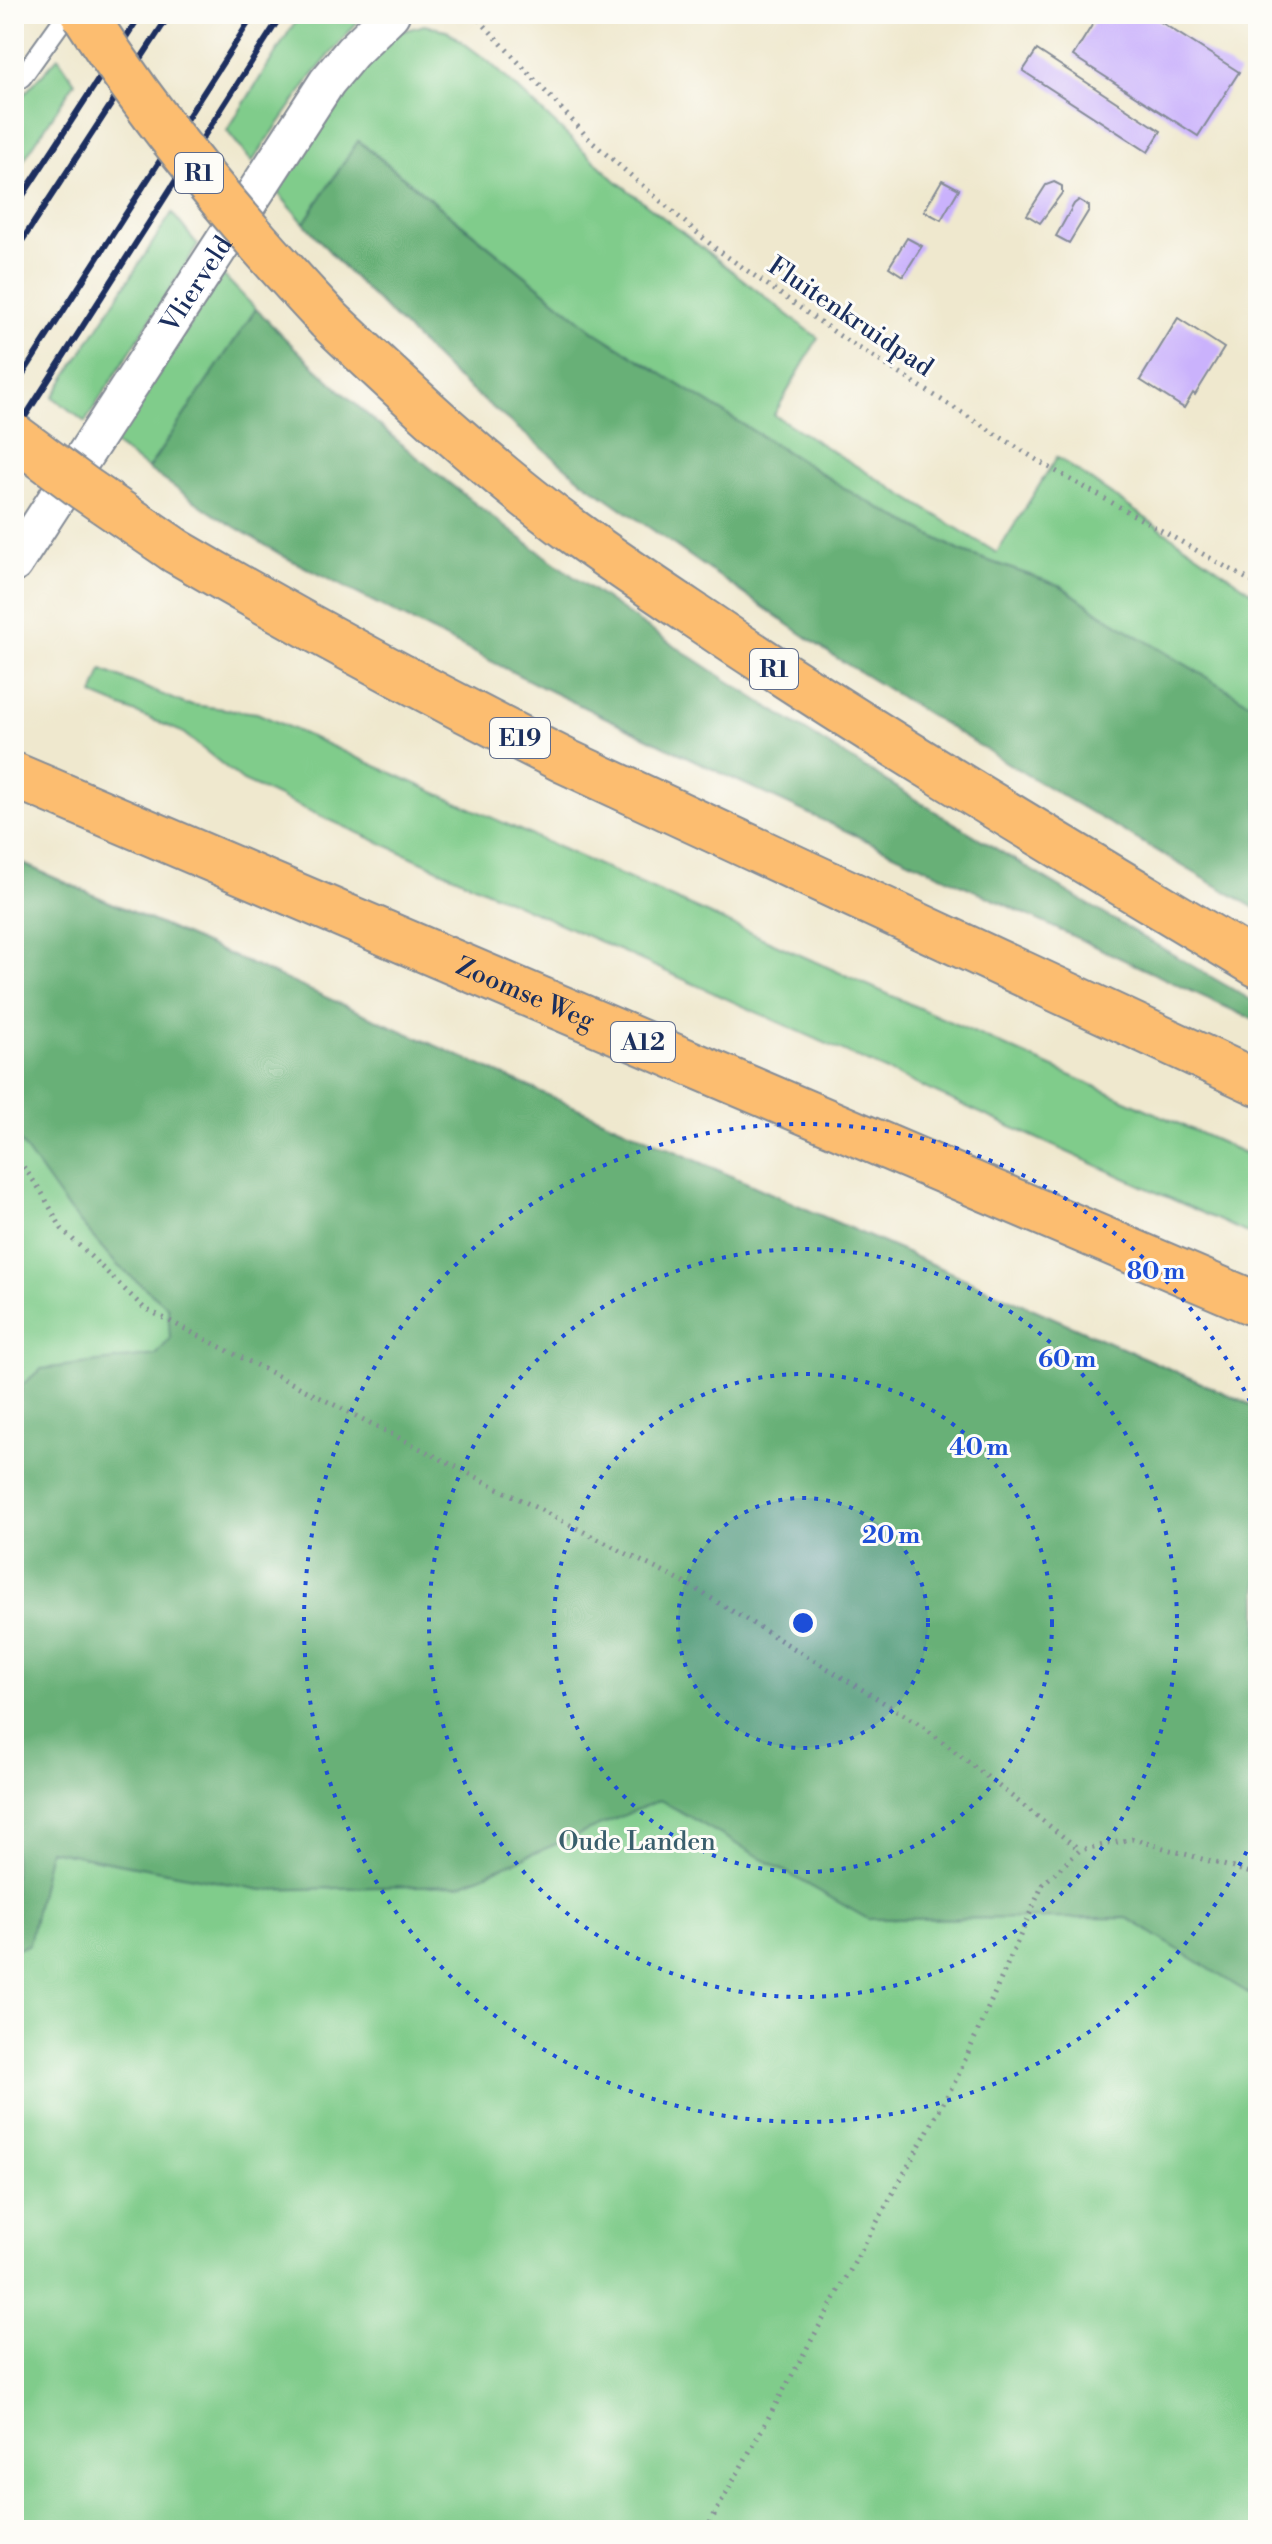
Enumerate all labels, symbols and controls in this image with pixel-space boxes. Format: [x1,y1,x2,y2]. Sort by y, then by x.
road number: R1 [175,153,223,193]
street label: Vlierveld [153,230,240,339]
street label: Fluitenkruidpad [762,250,939,384]
road number: R1 [750,649,798,689]
road number: E19 [490,718,550,758]
street label: Zoomse Weg [451,950,600,1038]
road number: A12 [611,1022,675,1062]
text: 80 m [1127,1257,1185,1287]
text: 60 m [1038,1345,1096,1375]
text: 40 m [949,1433,1009,1463]
text: 20 m [862,1521,920,1551]
centre of rings [789,1609,817,1637]
park label: Oude Landen [558,1826,716,1858]

